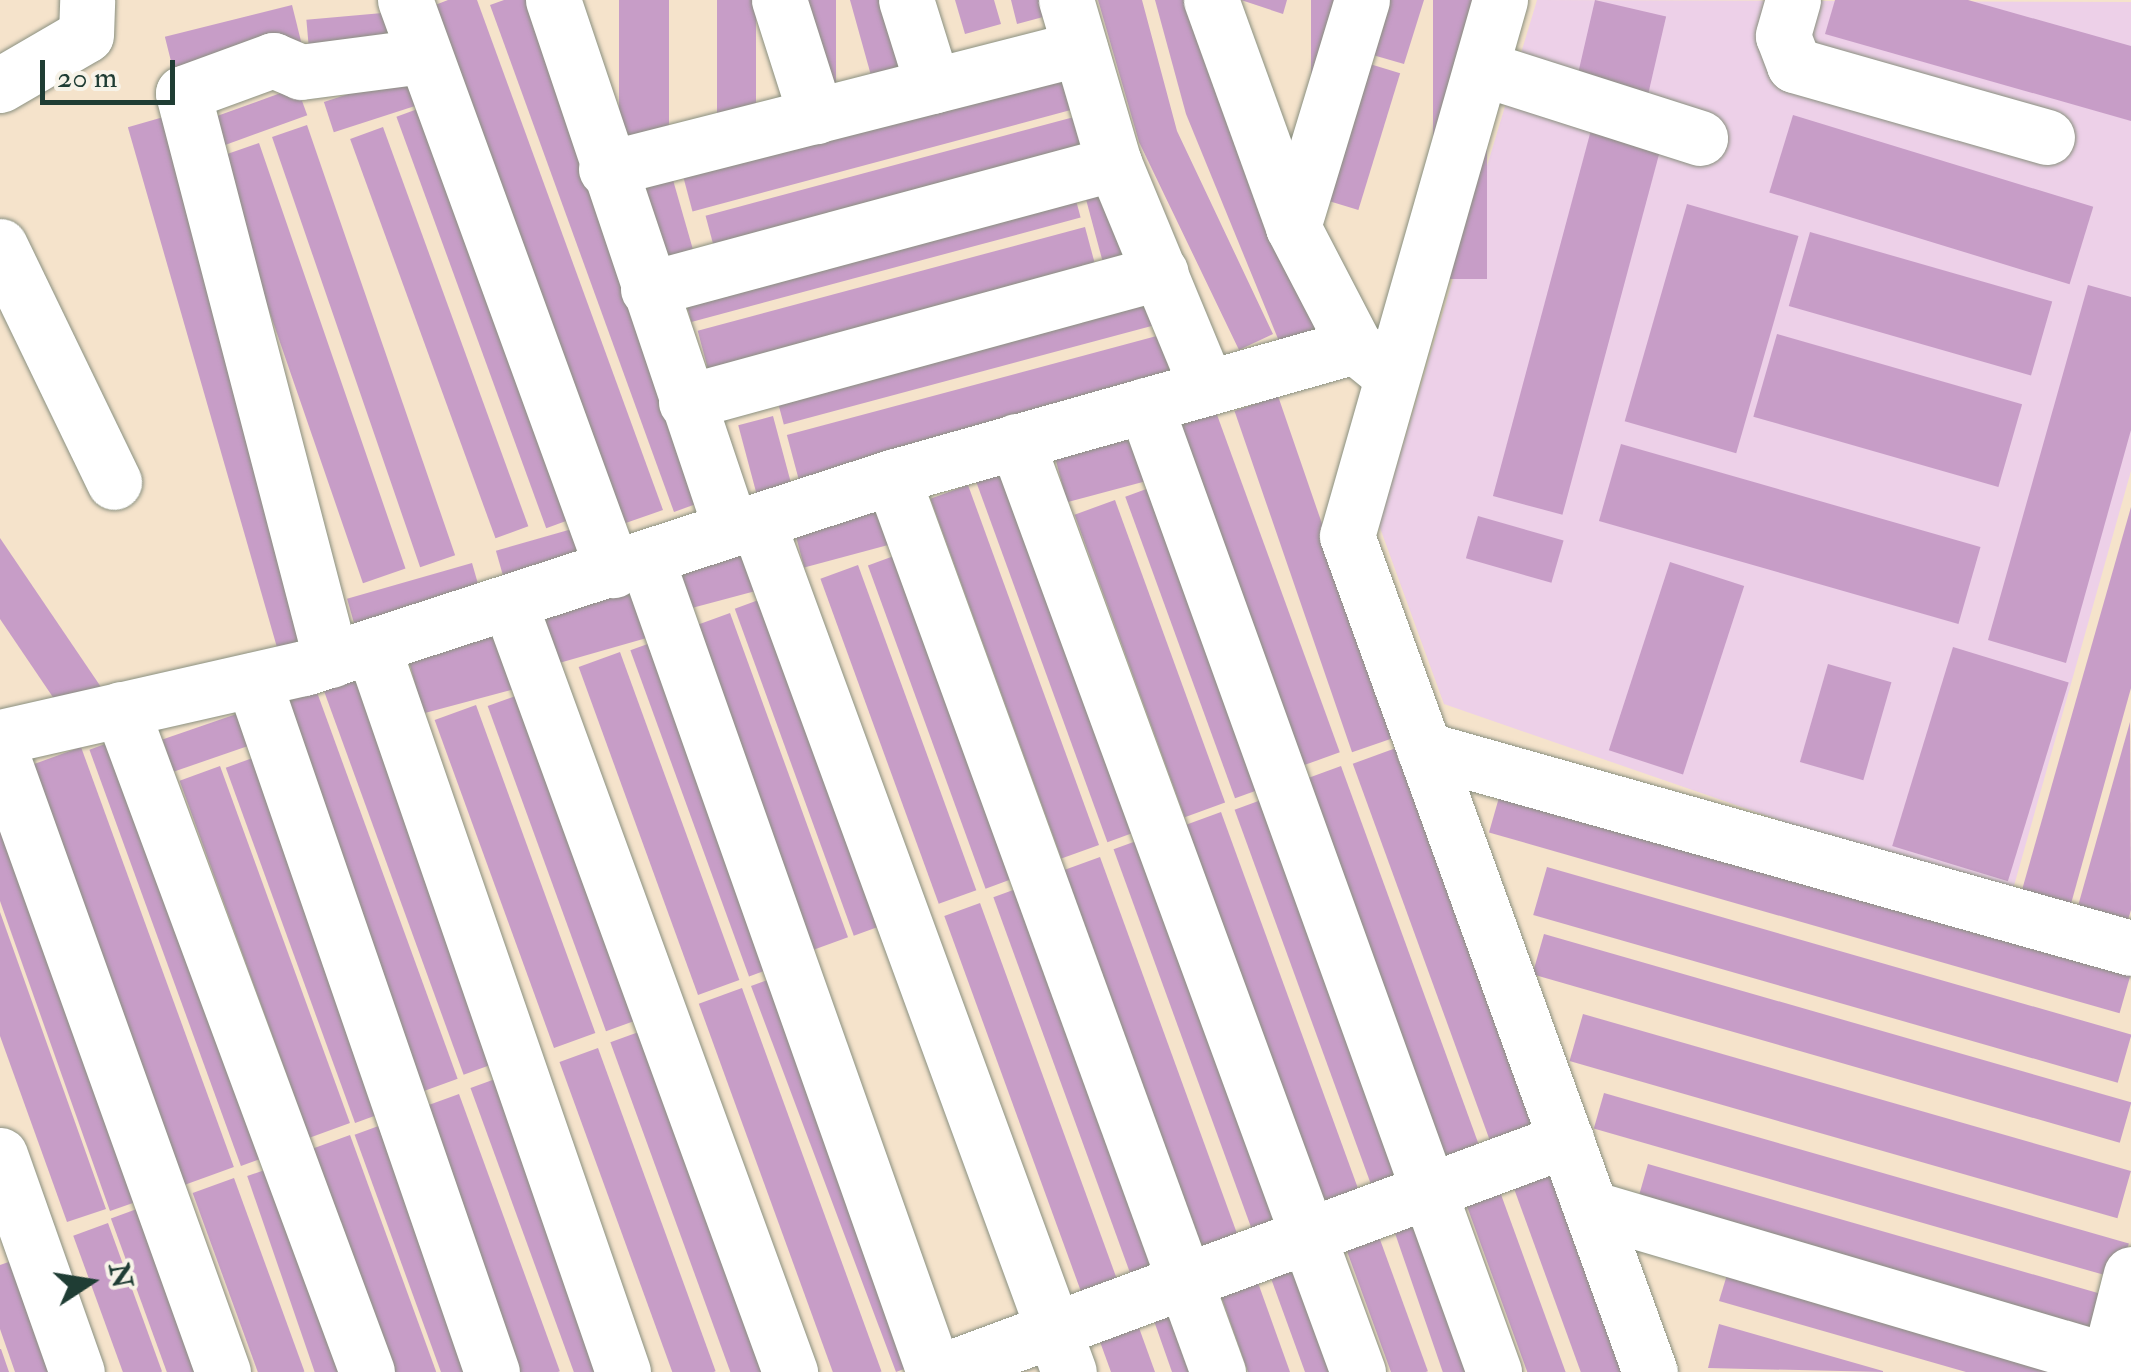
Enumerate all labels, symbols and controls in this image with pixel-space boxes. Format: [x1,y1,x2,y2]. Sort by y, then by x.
scale bar [45,40,180,102]
text: 20 m [57,59,117,96]
north arrow [40,1232,140,1332]
text: N [100,1260,140,1292]

